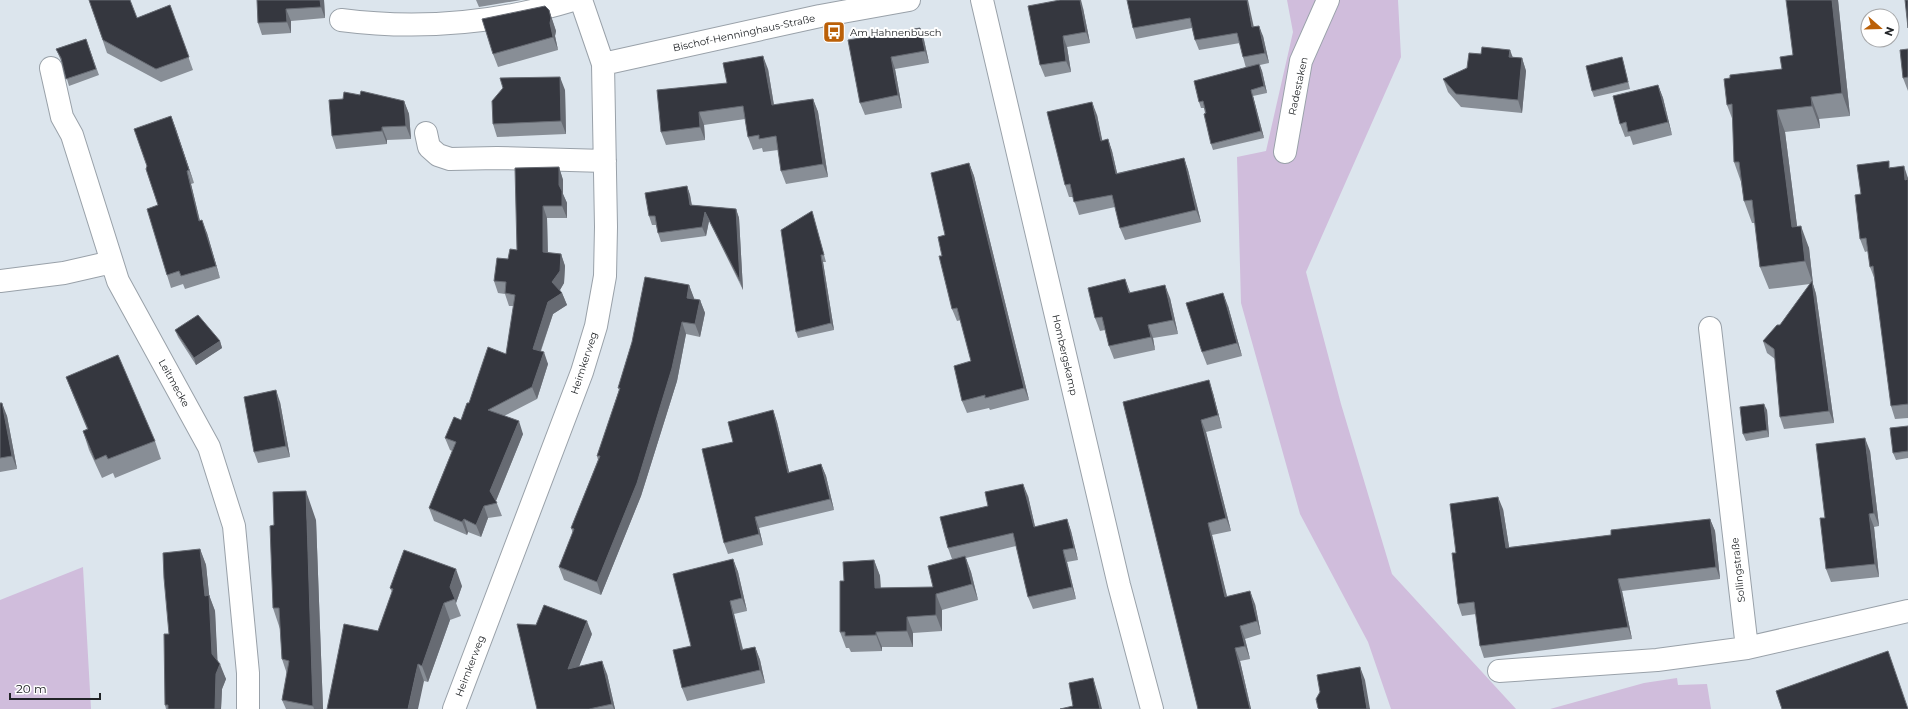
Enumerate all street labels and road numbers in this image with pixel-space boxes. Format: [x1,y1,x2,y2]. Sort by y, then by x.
street label: Bischof-Henninghaus-Straße [672,12,816,54]
street label: Radestaken [1285,56,1311,116]
street label: Hombergskamp [1049,313,1081,397]
street label: Heimkerweg [568,330,600,396]
street label: Leitmecke [156,357,192,409]
street label: Sollingstraße [1728,537,1748,603]
street label: Heimkerweg [452,633,488,699]

